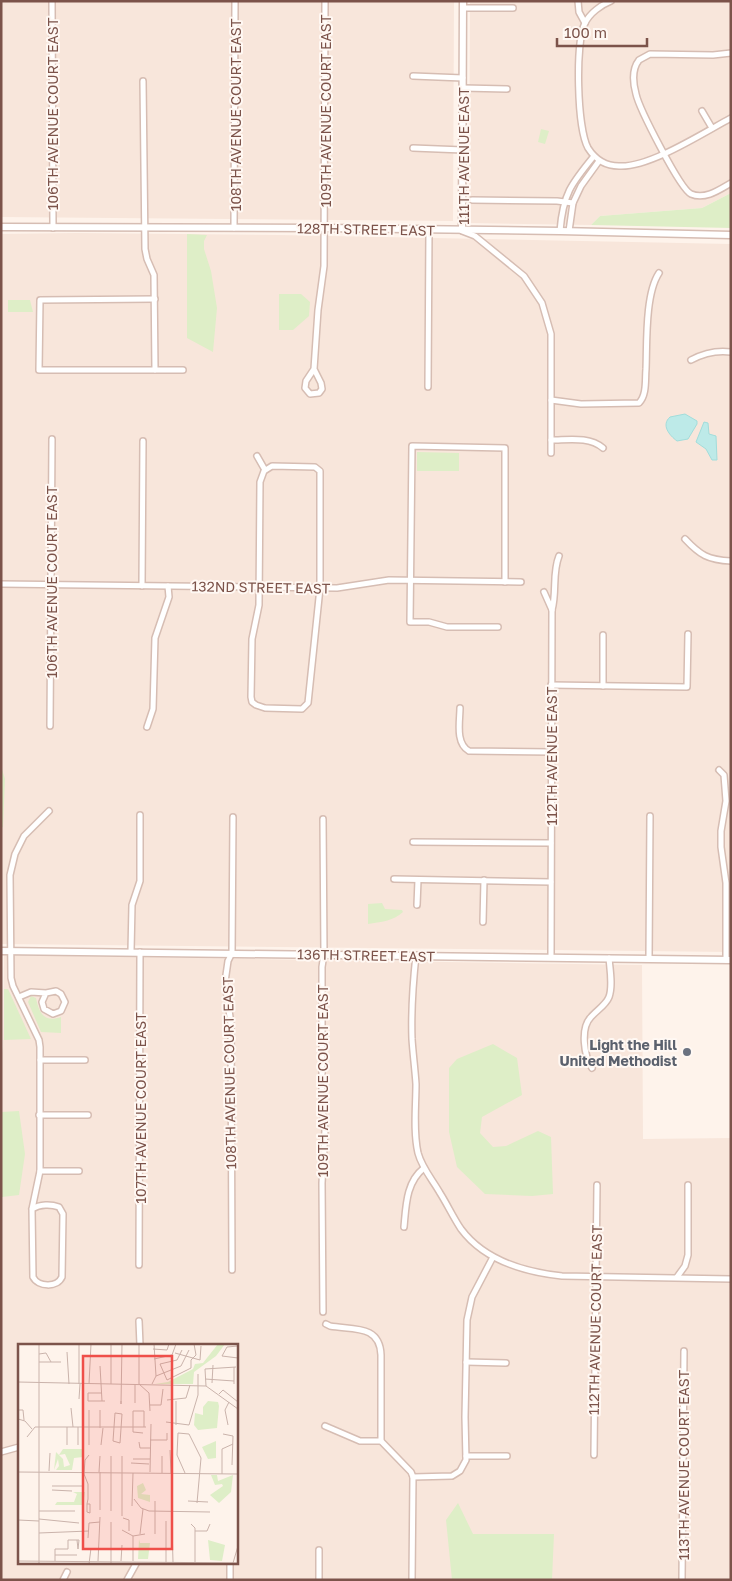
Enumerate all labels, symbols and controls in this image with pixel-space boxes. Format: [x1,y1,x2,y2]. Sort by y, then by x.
street label: 109TH AVENUE COURT EAST [317,14,334,207]
scale bar [557,15,647,47]
street label: 106TH AVENUE COURT EAST [44,17,61,210]
street label: 108TH AVENUE COURT EAST [227,18,244,211]
text: 100 m [564,23,607,41]
street label: 111TH AVENUE EAST [455,87,472,225]
street label: 128TH STREET EAST [297,219,435,239]
street label: 106TH AVENUE COURT EAST [43,485,60,678]
street label: 132ND STREET EAST [191,577,331,597]
street label: 112TH AVENUE EAST [543,686,560,825]
street label: 136TH STREET EAST [297,945,435,965]
street label: 108TH AVENUE COURT EAST [219,976,239,1169]
street label: 109TH AVENUE COURT EAST [314,984,331,1177]
street label: 107TH AVENUE COURT EAST [132,1012,149,1204]
place label: Light the Hill United Methodist [560,1036,677,1069]
marker: Light the Hill United Methodist [681,1046,693,1058]
street label: 112TH AVENUE COURT EAST [585,1224,605,1415]
inset map [18,1344,238,1564]
street label: 113TH AVENUE COURT EAST [675,1369,692,1560]

